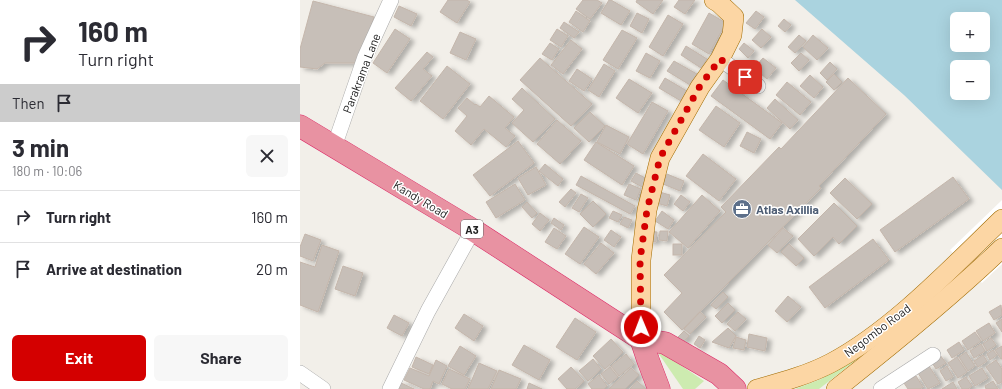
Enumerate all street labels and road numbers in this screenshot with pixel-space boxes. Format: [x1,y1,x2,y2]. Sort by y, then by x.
street label: Parakrama Lane [339,31,383,115]
street label: Kandy Road [391,177,451,221]
road number: A3 [461,220,483,238]
street label: Negombo Road [841,301,913,359]

